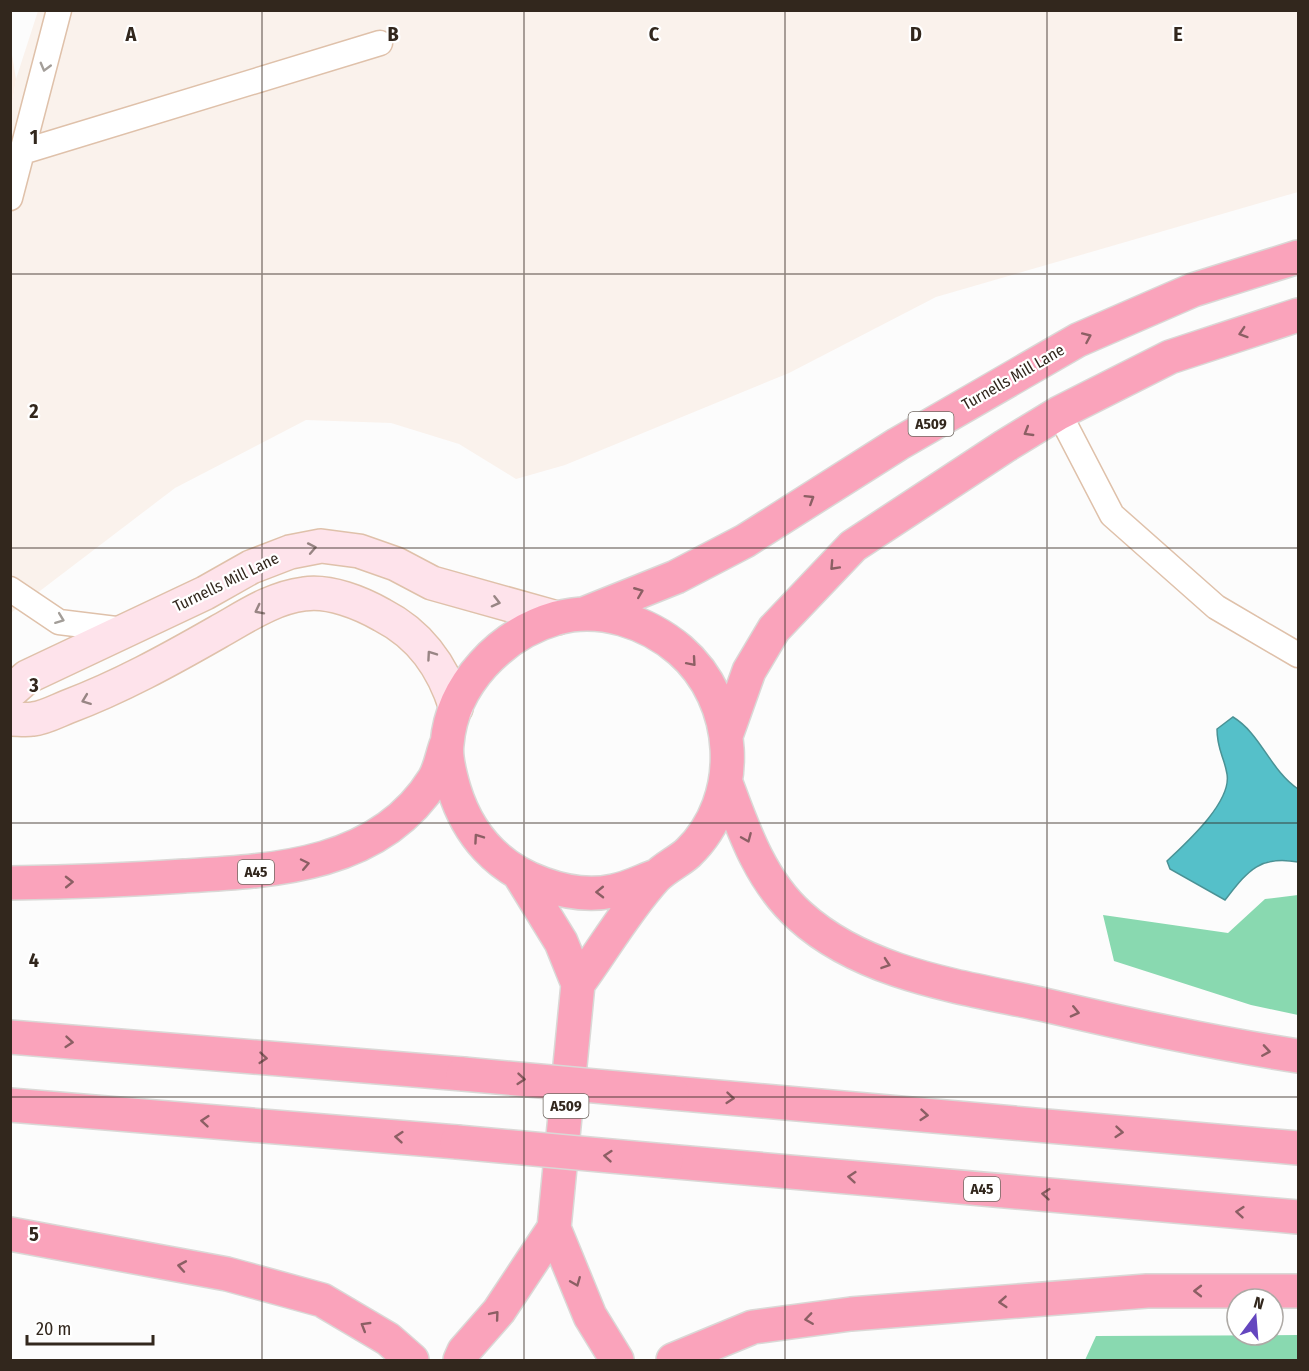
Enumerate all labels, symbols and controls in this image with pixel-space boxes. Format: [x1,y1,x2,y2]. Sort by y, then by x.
text: A [125,22,138,46]
text: B [387,22,399,46]
text: C [649,22,660,46]
text: D [910,22,922,46]
text: E [1173,22,1183,46]
one-way arrow [39,62,52,72]
text: 1 [30,125,38,149]
one-way arrow [1238,326,1249,339]
one-way arrow [1080,332,1091,344]
street label: Turnells Mill Lane [959,340,1068,414]
text: 2 [28,399,39,423]
road number: A509 [908,412,954,436]
one-way arrow [1024,425,1034,436]
one-way arrow [804,495,814,507]
one-way arrow [306,542,316,555]
street label: Turnells Mill Lane [170,548,282,616]
one-way arrow [830,559,841,570]
one-way arrow [633,587,644,599]
one-way arrow [491,595,501,608]
one-way arrow [254,602,265,614]
one-way arrow [54,612,65,625]
one-way arrow [427,651,438,662]
one-way arrow [685,655,696,666]
text: 3 [28,673,39,697]
one-way arrow [81,692,92,705]
one-way arrow [740,831,752,842]
one-way arrow [474,834,485,845]
one-way arrow [300,858,310,871]
road number: A45 [238,860,274,884]
one-way arrow [64,875,73,888]
one-way arrow [596,886,605,898]
text: 4 [29,948,39,972]
one-way arrow [881,957,891,970]
one-way arrow [1070,1005,1080,1018]
one-way arrow [64,1035,73,1048]
one-way arrow [1261,1044,1271,1057]
one-way arrow [259,1051,268,1064]
one-way arrow [517,1072,526,1085]
one-way arrow [726,1091,735,1104]
road number: A509 [544,1094,588,1118]
one-way arrow [920,1108,929,1121]
one-way arrow [200,1115,209,1128]
one-way arrow [1114,1126,1123,1139]
one-way arrow [394,1131,403,1144]
one-way arrow [603,1150,612,1163]
one-way arrow [847,1171,856,1184]
road number: A45 [964,1177,1000,1201]
one-way arrow [1041,1188,1050,1201]
one-way arrow [1236,1206,1245,1219]
text: 5 [29,1222,39,1246]
one-way arrow [177,1260,187,1273]
one-way arrow [569,1276,581,1287]
one-way arrow [1194,1285,1203,1297]
north arrow [1225,1287,1285,1347]
text: N [1252,1293,1266,1314]
one-way arrow [999,1295,1008,1308]
scale bar [27,1308,153,1346]
one-way arrow [488,1311,499,1322]
one-way arrow [805,1313,814,1325]
text: 20 m [36,1318,71,1340]
one-way arrow [361,1321,371,1333]

